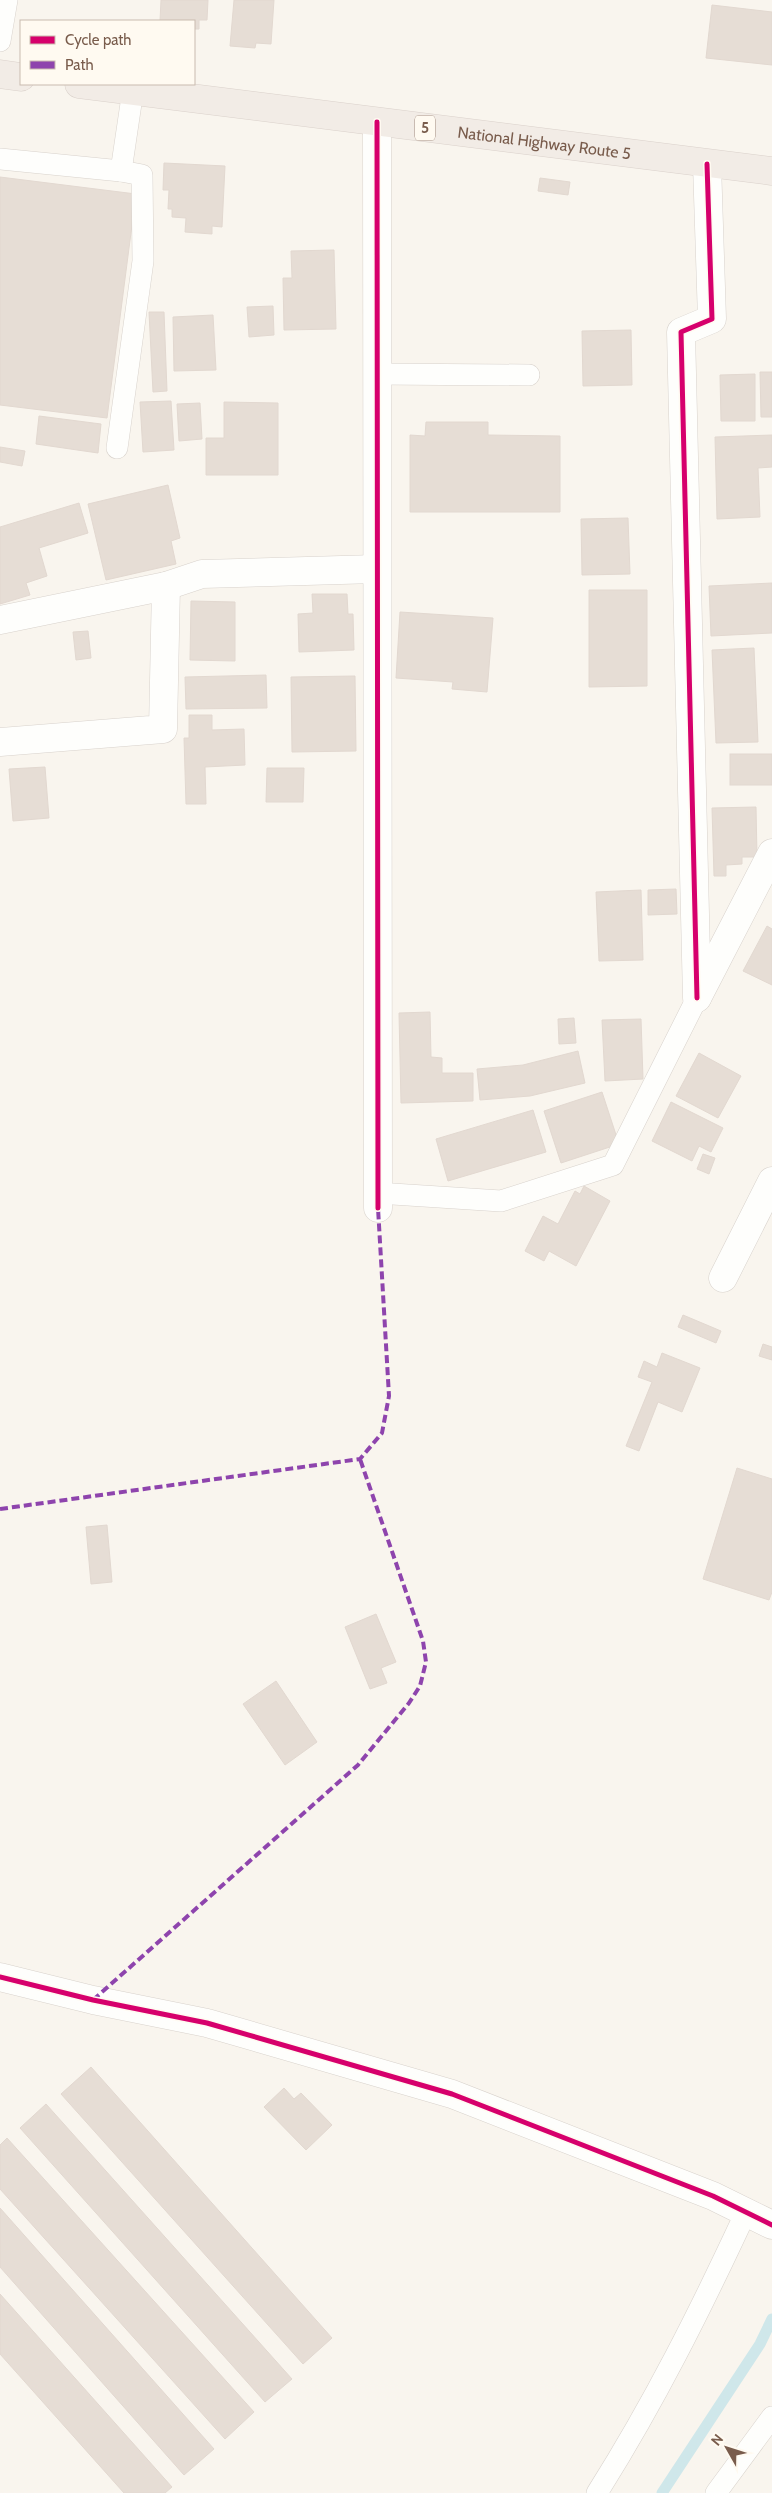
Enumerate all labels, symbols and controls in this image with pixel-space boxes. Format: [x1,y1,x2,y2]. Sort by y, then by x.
legend [20,20,195,85]
text: Cycle path [65,31,131,49]
text: Path [65,56,94,74]
road number: 5 [415,116,435,140]
street label: National Highway Route 5 [457,122,632,163]
north arrow [702,2423,752,2473]
text: N [707,2430,727,2449]

